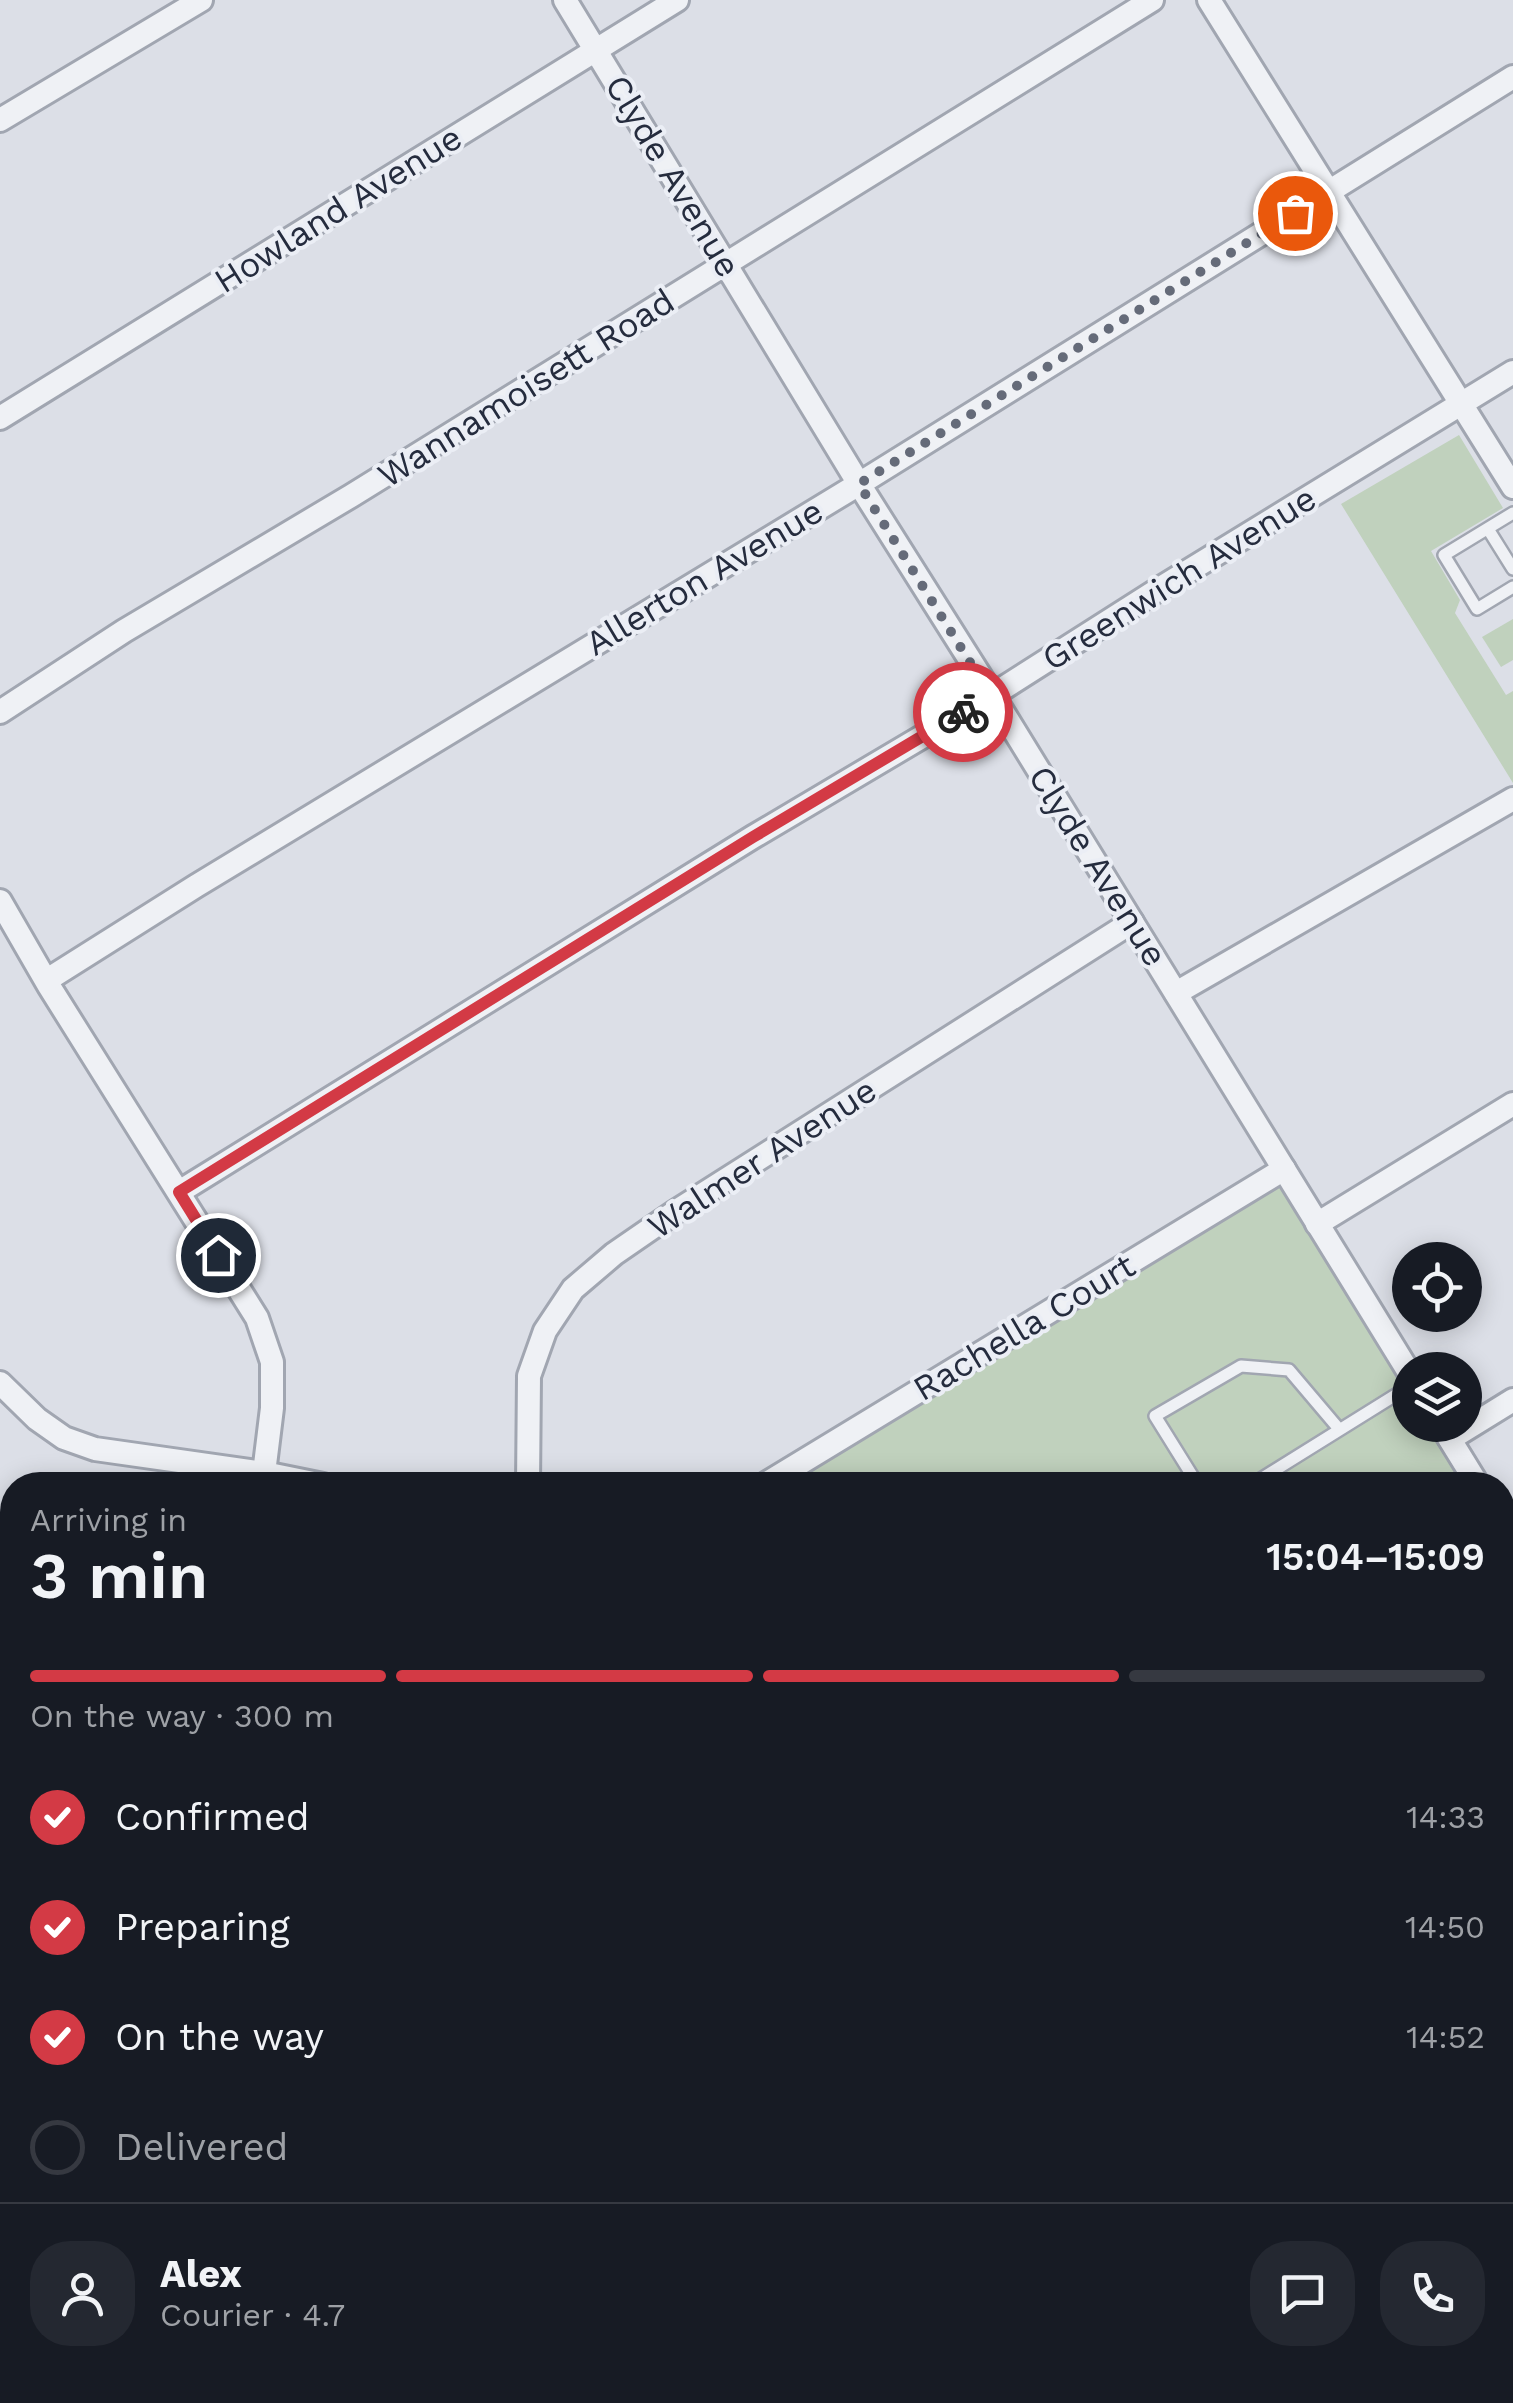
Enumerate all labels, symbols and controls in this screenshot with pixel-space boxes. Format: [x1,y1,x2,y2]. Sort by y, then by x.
street label: Clyde Avenue [596,67,750,285]
street label: Howland Avenue [207,116,469,302]
pin [1253,171,1338,256]
icon: bag [1268,186,1323,241]
street label: Wannamoisett Road [370,280,682,496]
street label: Greenwich Avenue [1034,477,1324,679]
street label: Allerton Avenue [578,490,830,664]
courier [913,662,1013,762]
icon: bike [936,685,991,740]
street label: Clyde Avenue [1020,758,1176,974]
street label: Walmer Avenue [640,1068,884,1248]
pin [176,1213,261,1298]
icon: home [191,1228,246,1283]
map controls [1392,1242,1482,1442]
button: locate [1392,1242,1482,1332]
street label: Rachella Court [905,1244,1143,1410]
button: layers [1392,1352,1482,1442]
text: Arriving in [30,1501,187,1539]
text: 15:04–15:09 [1266,1535,1485,1579]
text: 3 min [30,1538,208,1614]
text: On the way · 300 m [30,1697,334,1735]
icon: check [30,1790,85,1845]
text: Confirmed [115,1795,310,1839]
text: 14:33 [1406,1798,1485,1836]
icon: check [30,1900,85,1955]
text: Preparing [115,1905,290,1949]
text: 14:50 [1405,1908,1485,1946]
icon: check [30,2010,85,2065]
text: On the way [115,2015,324,2059]
text: 14:52 [1406,2018,1485,2056]
text: Delivered [115,2125,288,2169]
button: person [30,2241,135,2346]
button: chat [1250,2241,1355,2346]
button: phone [1380,2241,1485,2346]
text: Alex [160,2252,242,2296]
text: Courier · 4.7 [160,2296,345,2334]

